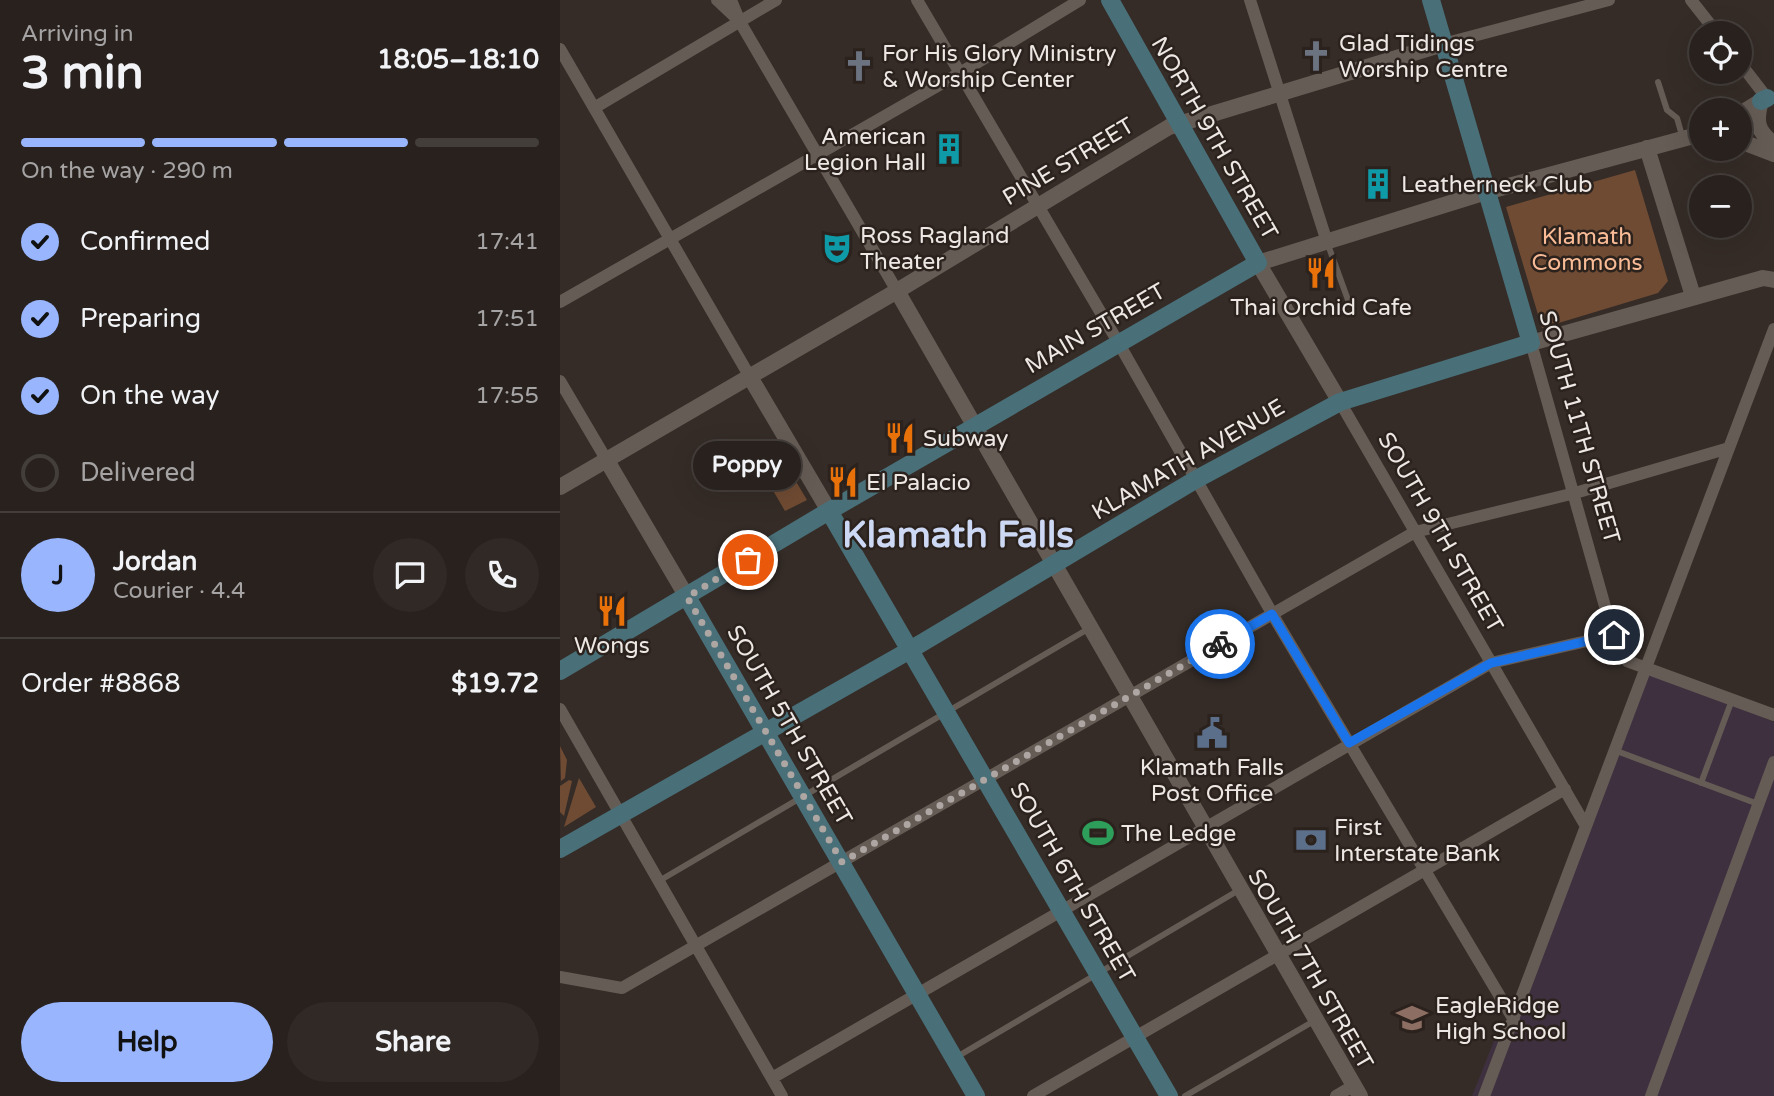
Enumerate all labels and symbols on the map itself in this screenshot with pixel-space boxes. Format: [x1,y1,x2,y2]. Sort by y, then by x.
place label: Glad Tidings Worship Centre [1339,30,1508,84]
street label: NORTH 9TH STREET [1145,32,1284,245]
church icon: Glad Tidings Worship Centre [1299,39,1333,73]
place label: For His Glory Ministry & Worship Center [882,40,1116,94]
church icon: For His Glory Ministry & Worship Center [842,49,876,83]
street label: PINE STREET [998,112,1139,212]
place label: American Legion Hall [804,123,926,177]
building icon: American Legion Hall [932,132,966,166]
building icon: Leatherneck Club [1361,167,1395,201]
place label: Leatherneck Club [1401,171,1593,199]
place label: Ross Ragland Theater [860,222,1009,276]
park label: Klamath Commons [1532,223,1642,277]
theatre icon: Ross Ragland Theater [820,231,854,265]
restaurant icon: Thai Orchid Cafe [1304,256,1338,290]
street label: MAIN STREET [1020,277,1171,380]
place label: Thai Orchid Cafe [1230,294,1412,322]
street label: SOUTH 11TH STREET [1532,308,1626,547]
street label: KLAMATH AVENUE [1087,393,1290,526]
restaurant icon: Subway [883,421,917,455]
place label: Subway [923,425,1008,453]
street label: SOUTH 9TH STREET [1371,427,1509,638]
callout: Poppy [694,441,802,490]
restaurant icon: El Palacio [826,465,860,499]
place label: El Palacio [866,469,971,497]
district label: Klamath Falls [842,513,1074,558]
pin [718,530,778,590]
restaurant icon: Wongs [595,594,629,628]
pin [1584,605,1644,665]
courier [1185,609,1255,679]
street label: SOUTH 5TH STREET [720,620,858,831]
place label: Wongs [574,632,650,660]
public building icon: Klamath Falls Post Office [1195,716,1229,750]
place label: Klamath Falls Post Office [1140,754,1284,808]
street label: SOUTH 6TH STREET [1003,777,1141,988]
place label: First Interstate Bank [1334,814,1500,868]
sports icon: The Ledge [1081,816,1115,850]
place label: The Ledge [1121,820,1236,848]
bank icon: First Interstate Bank [1294,823,1328,857]
street label: SOUTH 7TH STREET [1241,864,1379,1075]
place label: EagleRidge High School [1435,992,1567,1046]
school or university icon: EagleRidge High School [1395,1001,1429,1035]

